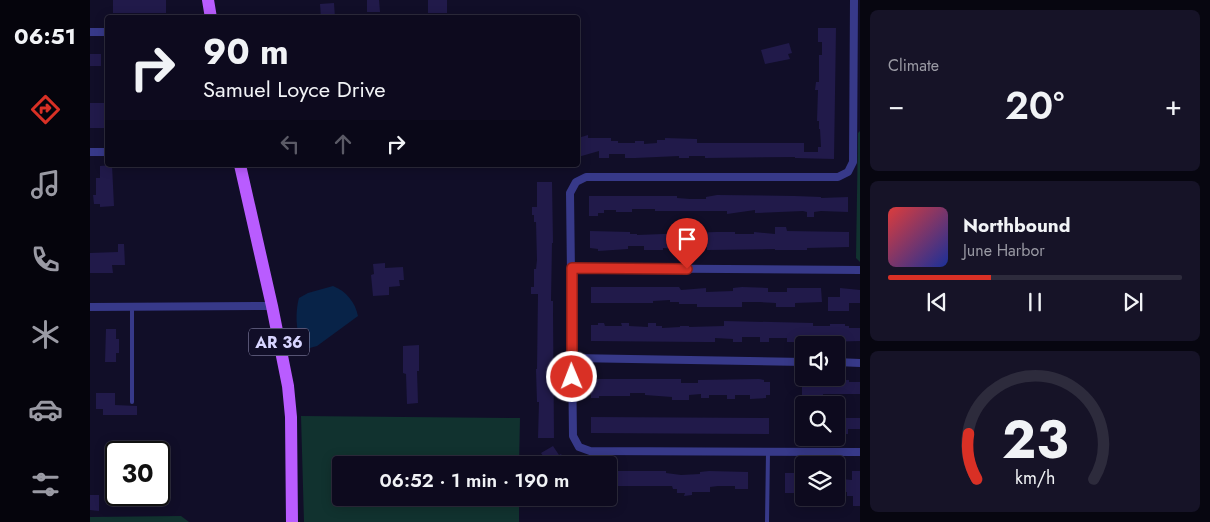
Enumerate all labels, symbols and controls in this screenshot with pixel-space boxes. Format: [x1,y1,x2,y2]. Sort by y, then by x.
text: 06:51 [14,20,76,52]
text: 90 m [203,27,289,77]
icon: right [120,35,185,100]
text: Climate [888,54,939,77]
text: Samuel Loyce Drive [203,73,386,105]
text: 20° [1005,78,1064,133]
text: − [888,85,905,126]
text: + [1165,85,1182,126]
icon: directions [28,92,63,127]
icon: left [276,130,304,158]
icon: ahead [329,130,357,158]
icon: right [382,130,410,158]
icon: music [28,167,63,202]
text: Northbound [963,212,1070,239]
pin [666,218,708,269]
icon: arrive [673,225,701,253]
text: June Harbor [963,239,1045,262]
icon: phone [28,242,63,277]
icon: previous [923,288,951,316]
icon: pause [1021,288,1049,316]
icon: next [1119,288,1147,316]
icon: climate [28,317,63,352]
road number: AR 36 [249,328,309,356]
map controls [795,336,845,506]
button: sound [795,336,845,386]
position arrow [545,350,597,402]
icon: car [28,392,63,427]
button: search [795,396,845,446]
text: 23 [1002,402,1068,478]
speed limit sign: 30 [105,441,170,506]
button: layers [795,456,845,506]
text: km/h [1015,465,1055,491]
icon: filters [28,467,63,502]
text: 06:52 · 1 min · 190 m [380,467,569,494]

